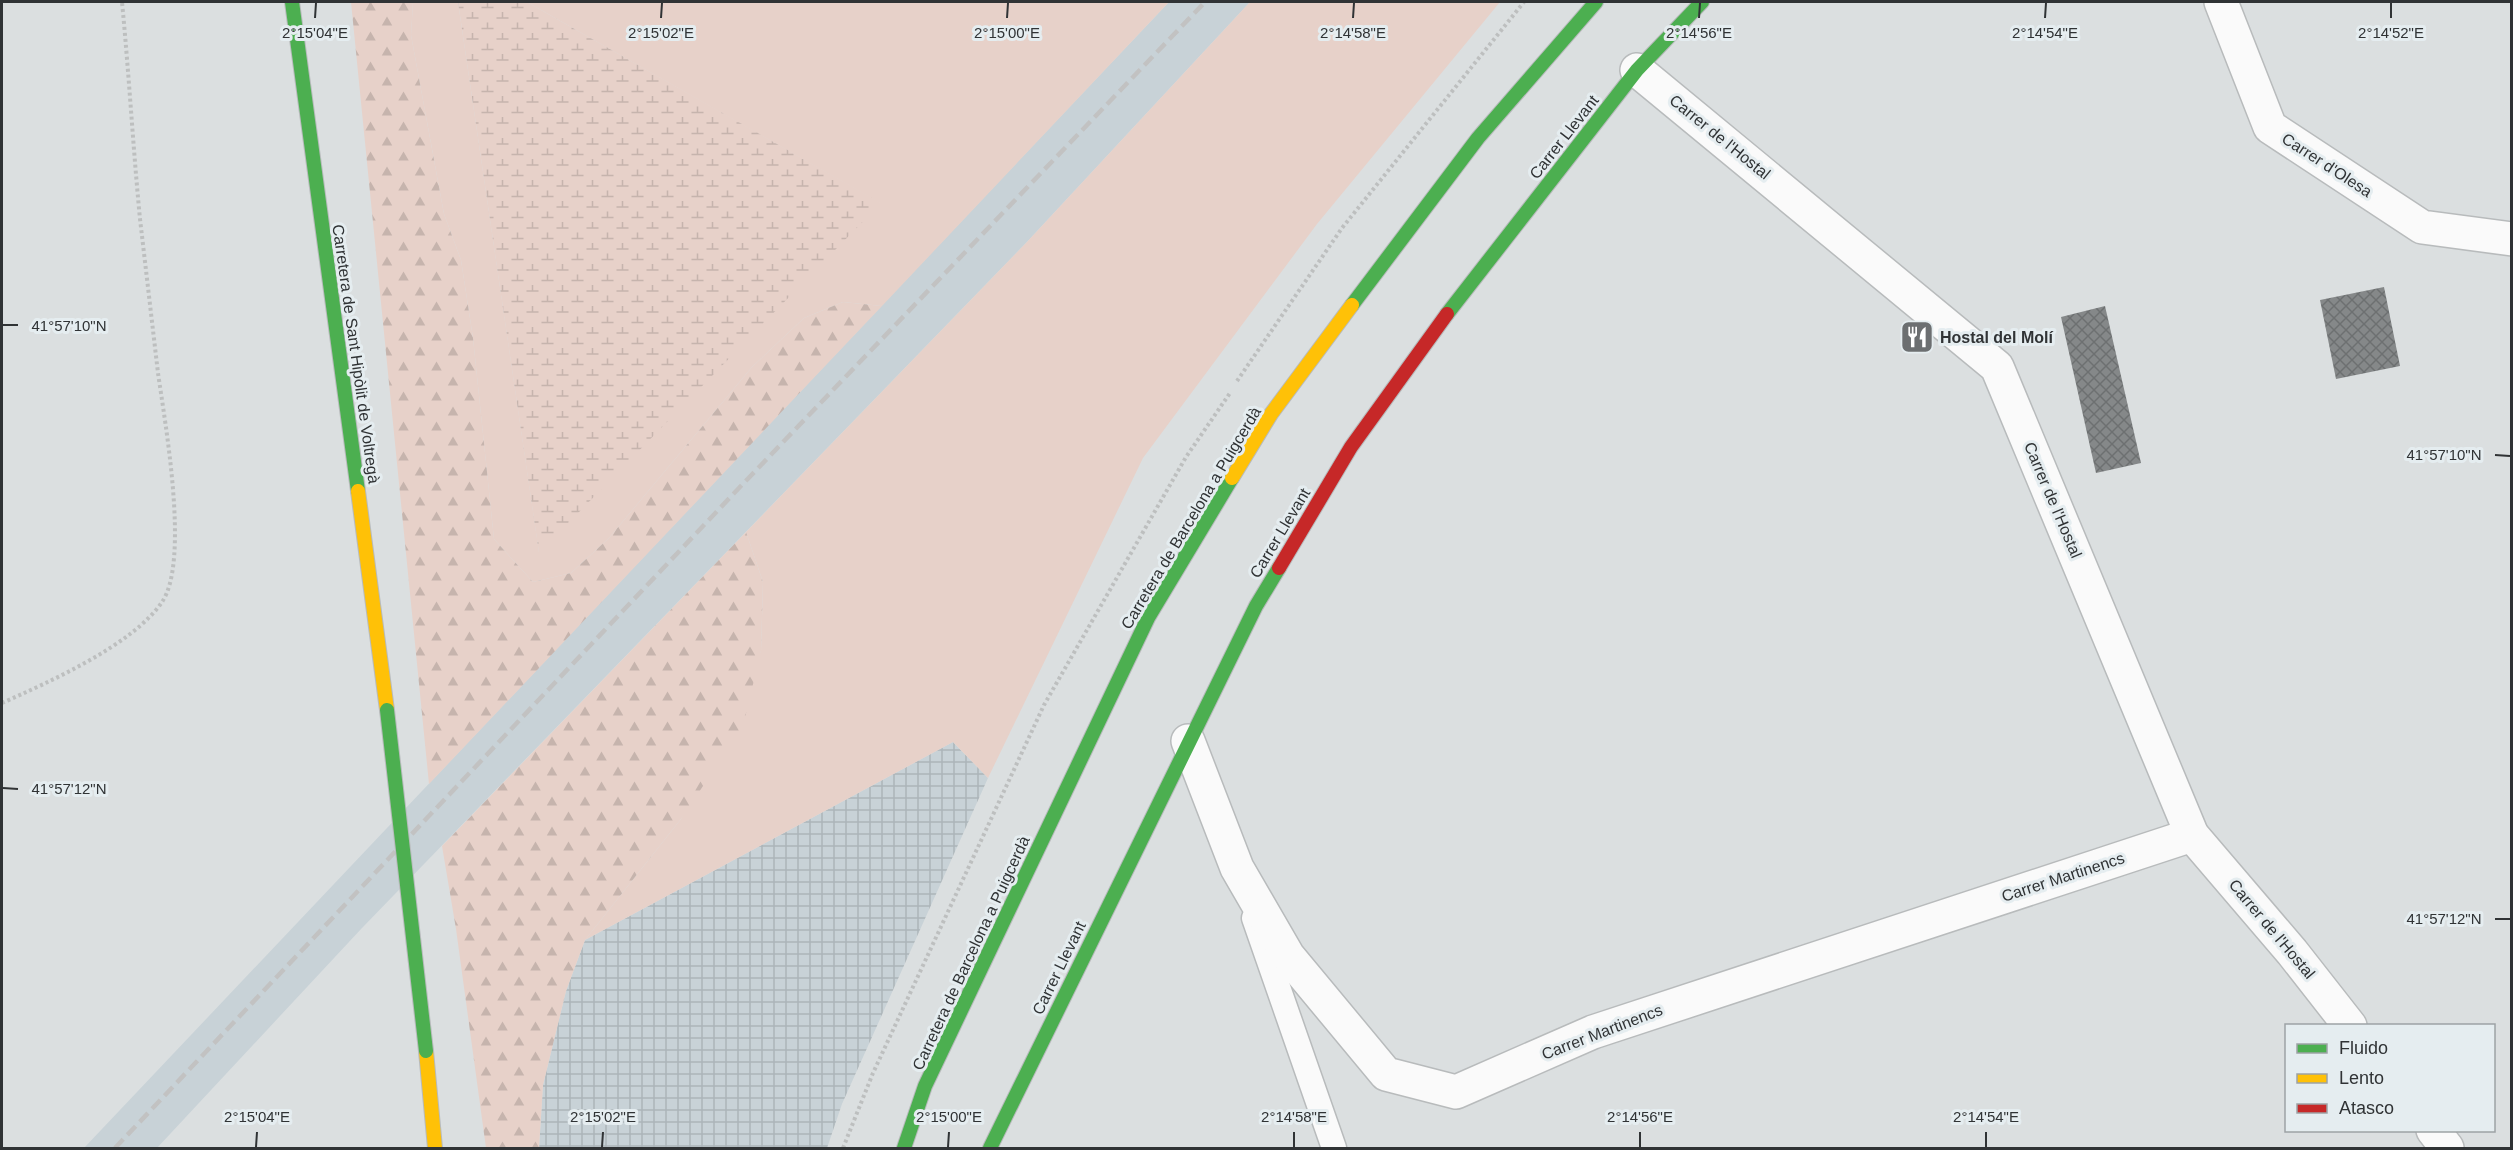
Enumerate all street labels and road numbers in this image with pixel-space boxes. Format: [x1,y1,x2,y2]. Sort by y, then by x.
street label: Carrer Llevant [1526,91,1602,182]
street label: Carrer de l'Hostal [1666,91,1774,183]
street label: Carrer d'Olesa [2279,130,2375,200]
street label: Carretera de Sant Hipòlit de Voltregà [329,223,383,485]
street label: Carretera de Barcelona a Puigcerdà [1118,404,1264,632]
street label: Carrer de l'Hostal [2021,440,2085,560]
street label: Carrer Llevant [1247,485,1314,581]
street label: Carretera de Barcelona a Puigcerdà [909,833,1033,1073]
street label: Carrer Martinencs [1999,849,2127,905]
street label: Carrer de l'Hostal [2226,876,2318,982]
street label: Carrer Llevant [1029,918,1089,1017]
street label: Carrer Martinencs [1539,1001,1665,1063]

